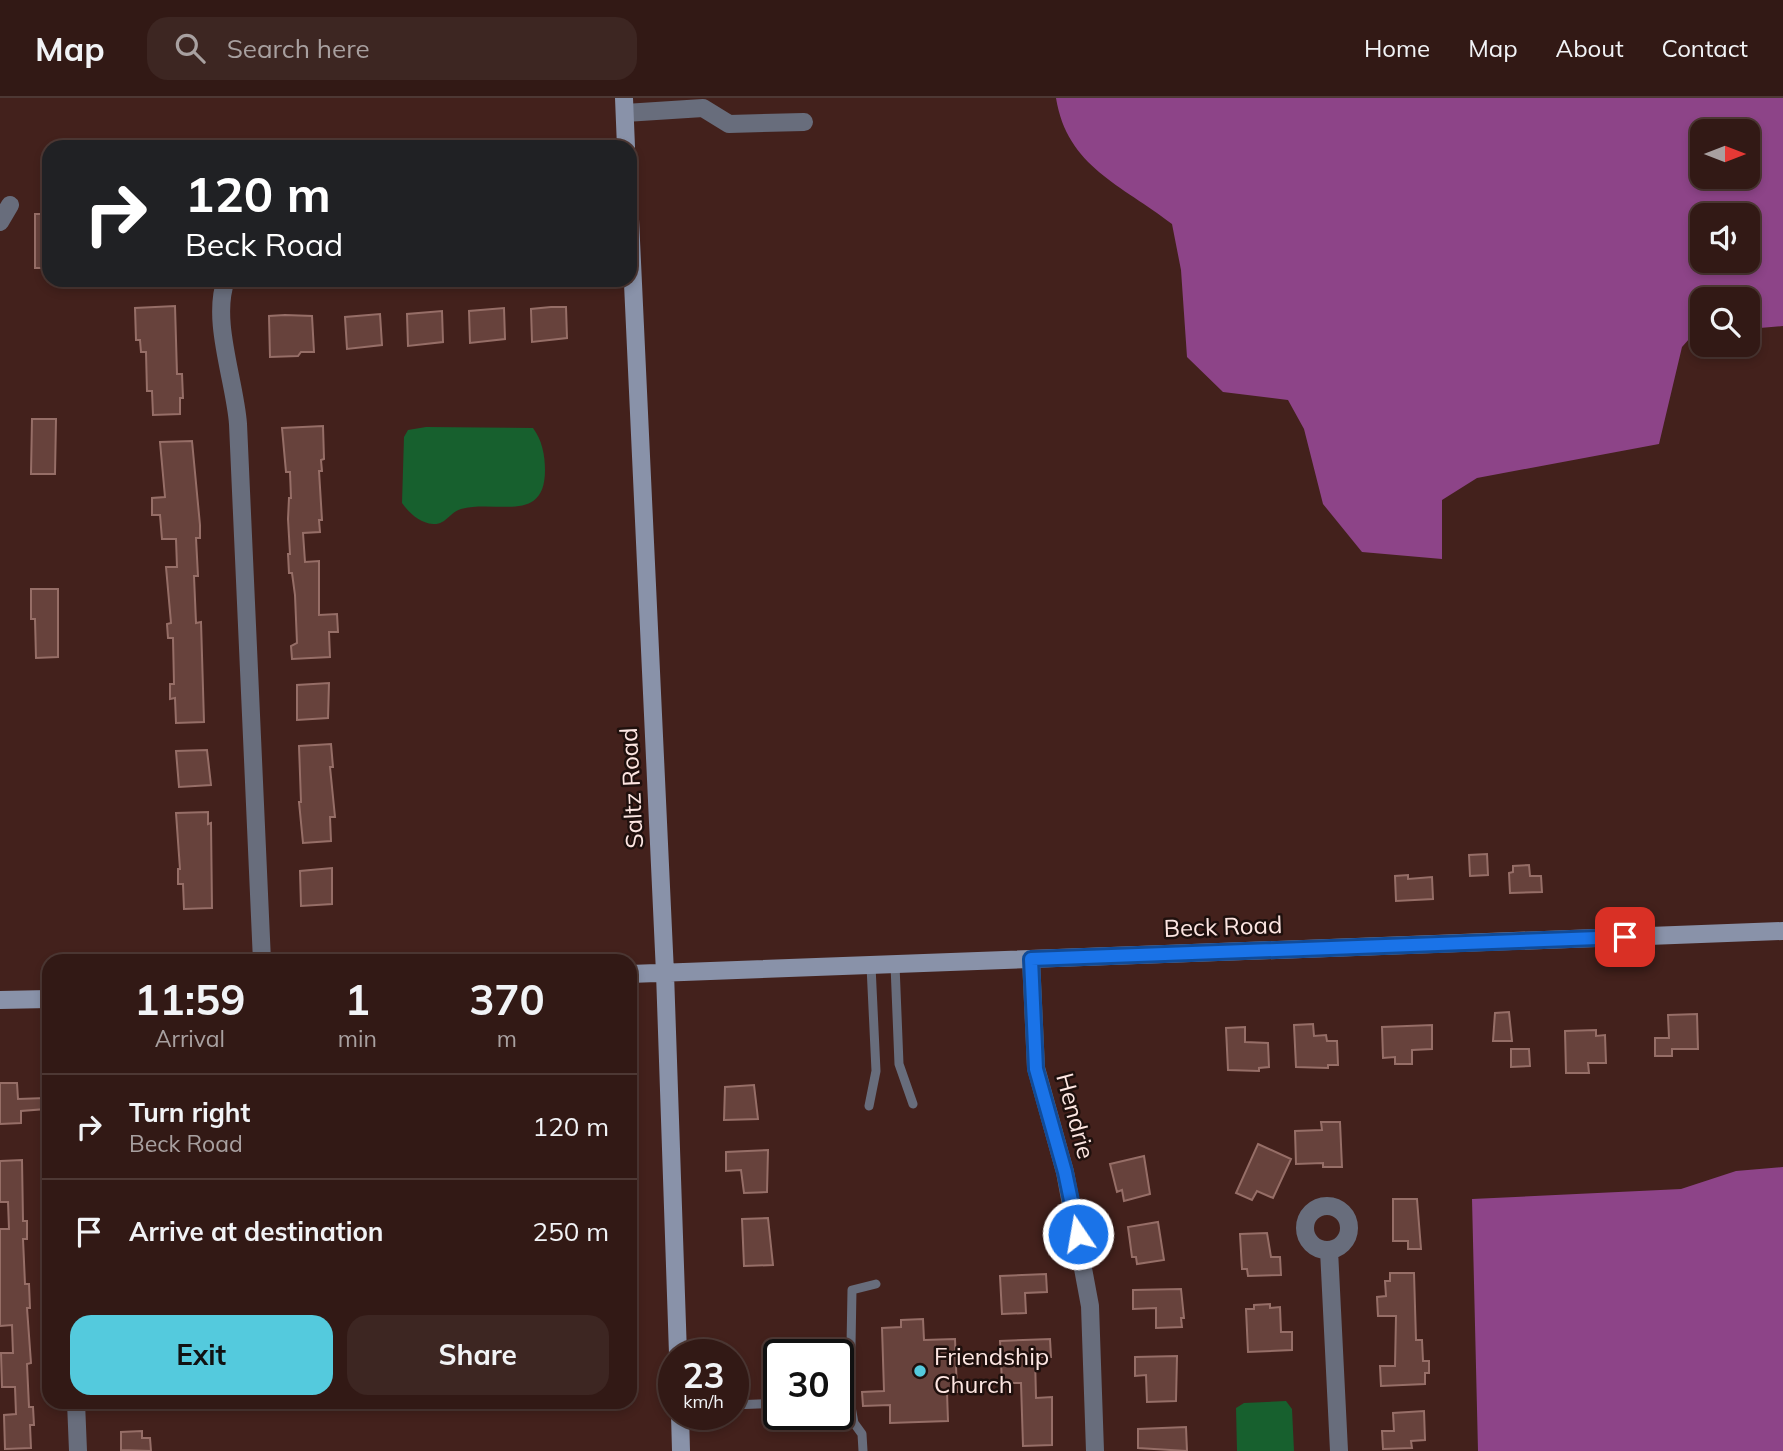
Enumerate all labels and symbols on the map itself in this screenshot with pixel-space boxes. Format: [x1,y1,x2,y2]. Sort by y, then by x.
north arrow [1690,119,1760,189]
street label: Saltz Road [613,727,649,849]
pin [1595,907,1655,967]
street label: Beck Road [1163,909,1283,943]
street label: Hendrie [1050,1070,1102,1162]
position arrow [1041,1197,1115,1271]
speed limit sign: 30 [763,1339,854,1430]
place label: Friendship Church [934,1341,1049,1399]
marker: Friendship Church [912,1363,928,1379]

